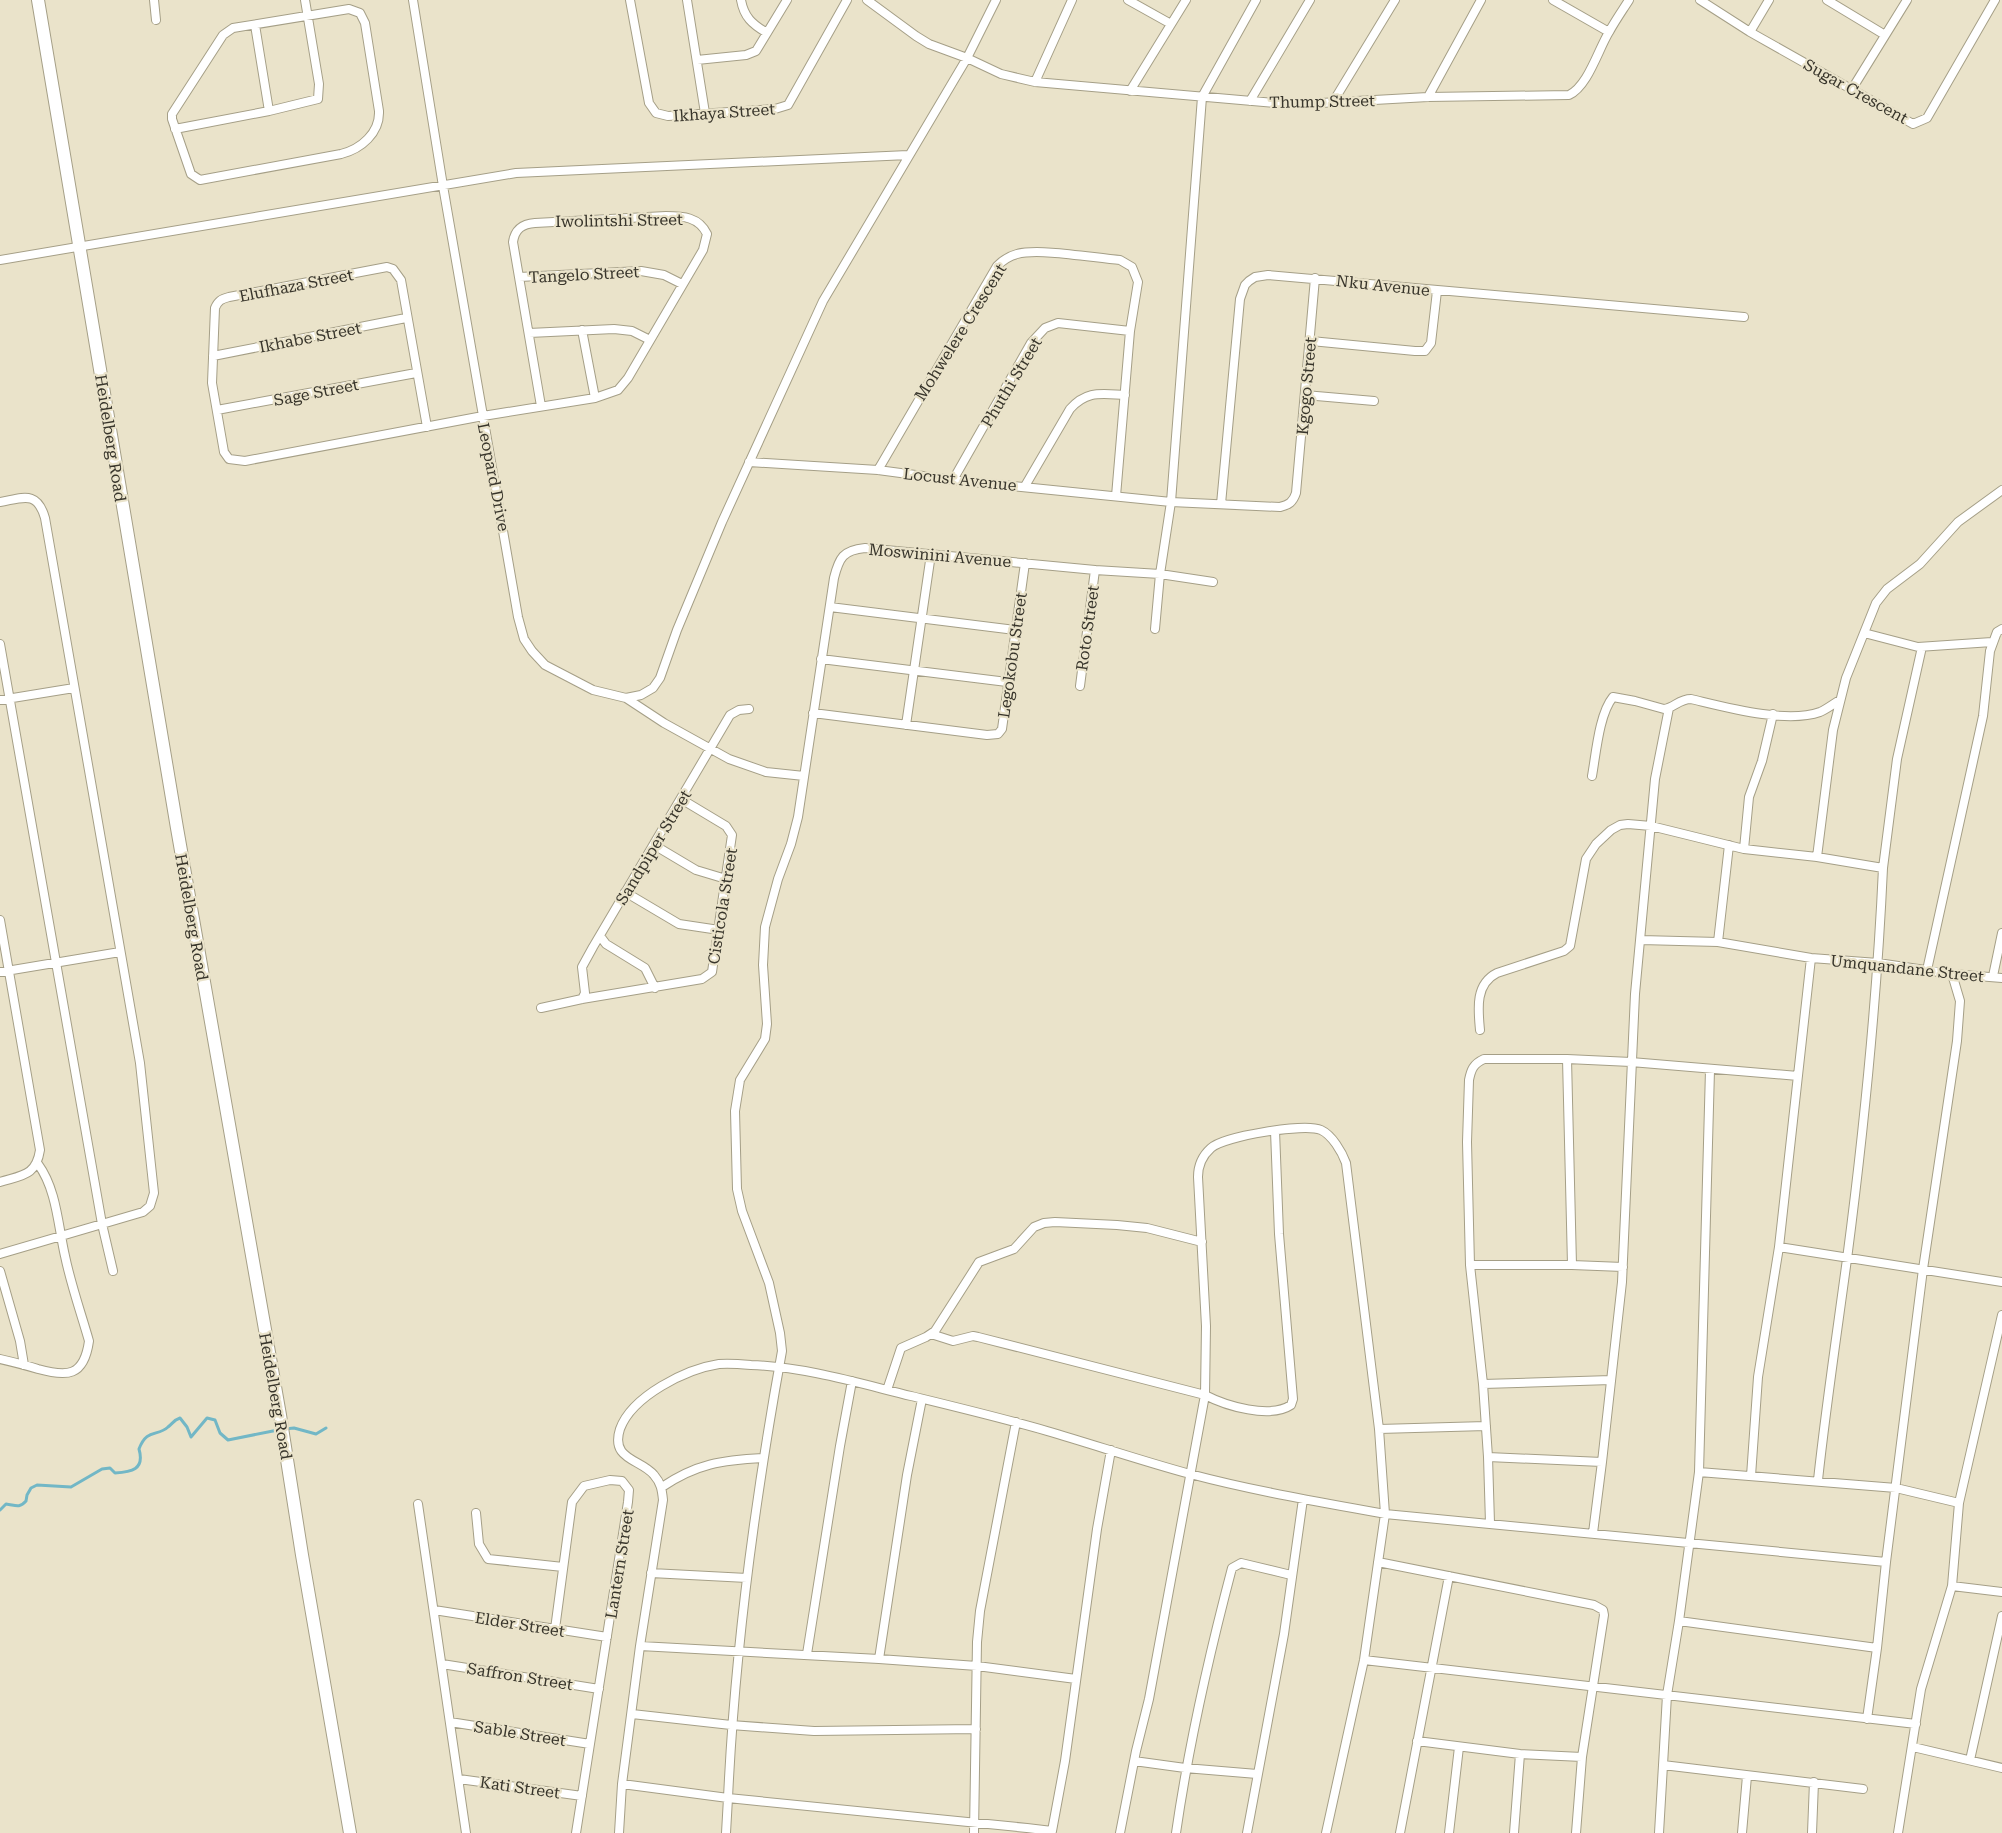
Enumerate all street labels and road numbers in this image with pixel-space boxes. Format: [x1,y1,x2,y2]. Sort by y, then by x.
street label: Sugar Crescent [1800,55,1911,128]
street label: Thump Street [1269,91,1375,112]
street label: Ikhaya Street [672,99,776,126]
street label: Iwolintshi Street [555,210,683,231]
street label: Mohwelere Crescent [911,260,1010,404]
street label: Tangelo Street [528,262,640,287]
street label: Elufhaza Street [237,265,355,306]
street label: Nku Avenue [1335,271,1431,300]
street label: Ikhabe Street [257,318,363,357]
street label: Phuthi Street [977,334,1046,431]
street label: Kgogo Street [1293,336,1320,436]
street label: Heidelberg Road [91,373,130,503]
street label: Sage Street [272,375,360,410]
street label: Leopard Drive [474,421,513,533]
street label: Locust Avenue [902,464,1018,495]
street label: Moswinini Avenue [868,540,1012,571]
street label: Roto Street [1072,584,1103,672]
street label: Legokobu Street [994,591,1031,719]
street label: Sandpiper Street [612,786,695,908]
street label: Cisticola Street [704,846,741,966]
street label: Heidelberg Road [171,852,212,982]
street label: Umquandane Street [1829,951,1985,986]
street label: Heidelberg Road [255,1331,296,1461]
street label: Lantern Street [601,1508,638,1620]
street label: Elder Street [474,1608,566,1641]
street label: Saffron Street [466,1659,574,1694]
street label: Sable Street [473,1717,567,1750]
street label: Kati Street [479,1772,561,1803]

